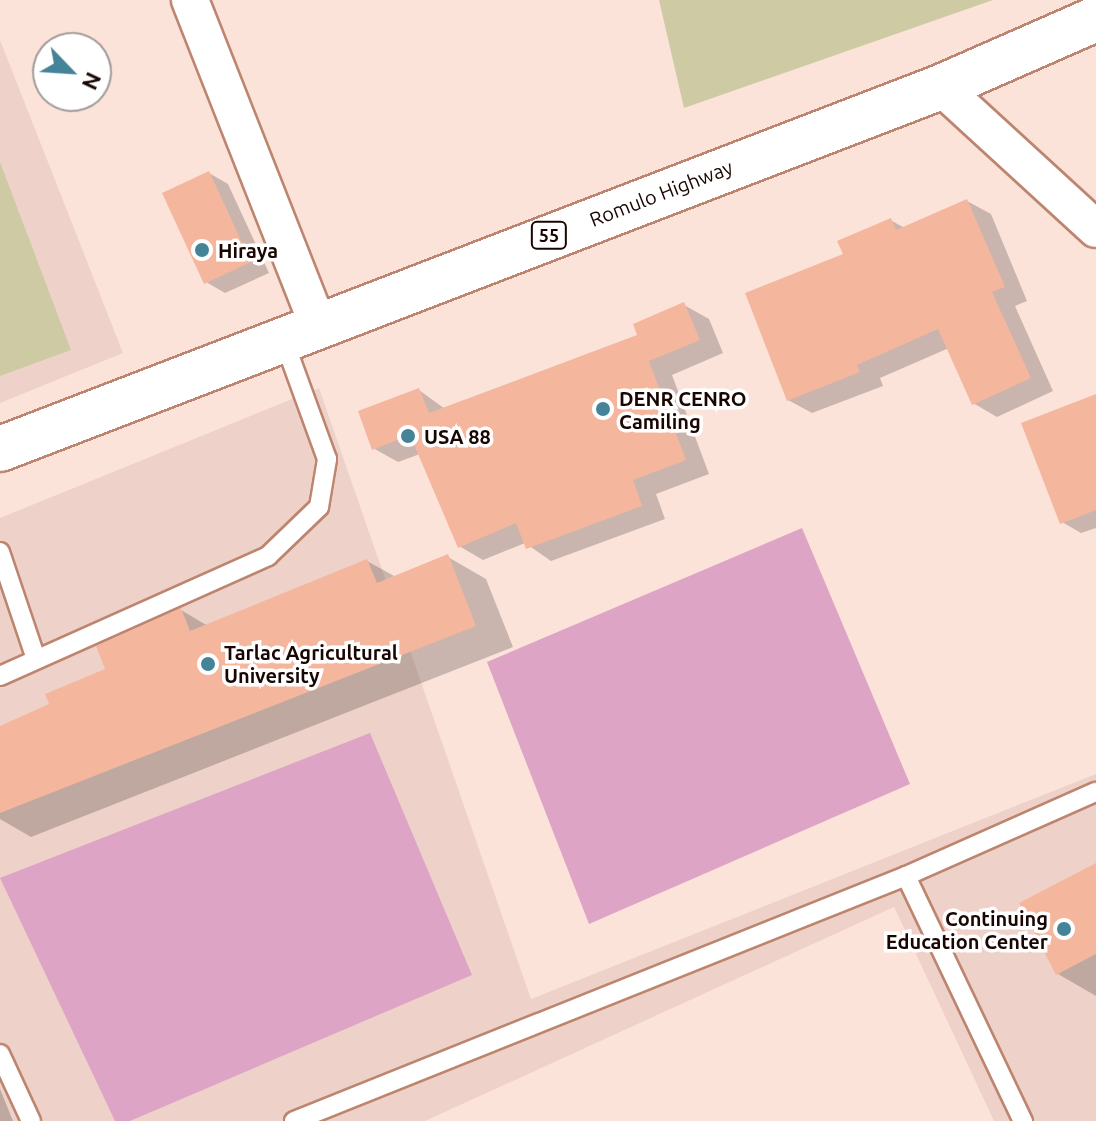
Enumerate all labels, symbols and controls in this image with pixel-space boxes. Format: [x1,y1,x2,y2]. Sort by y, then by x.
north arrow [32,32,112,112]
text: N [78,69,107,94]
street label: Romulo Highway [586,155,736,231]
road number: 55 [529,221,569,249]
place label: Hiraya [218,238,278,262]
marker: Hiraya [193,241,211,259]
place label: DENR CENRO Camiling [619,386,746,433]
marker: DENR CENRO Camiling [594,400,612,418]
place label: USA 88 [424,424,491,448]
marker: USA 88 [399,427,417,445]
place label: Tarlac Agricultural University [224,640,398,687]
marker: Tarlac Agricultural University [199,655,217,673]
place label: Continuing Education Center [886,906,1048,953]
marker: Continuing Education Center [1055,920,1073,938]

